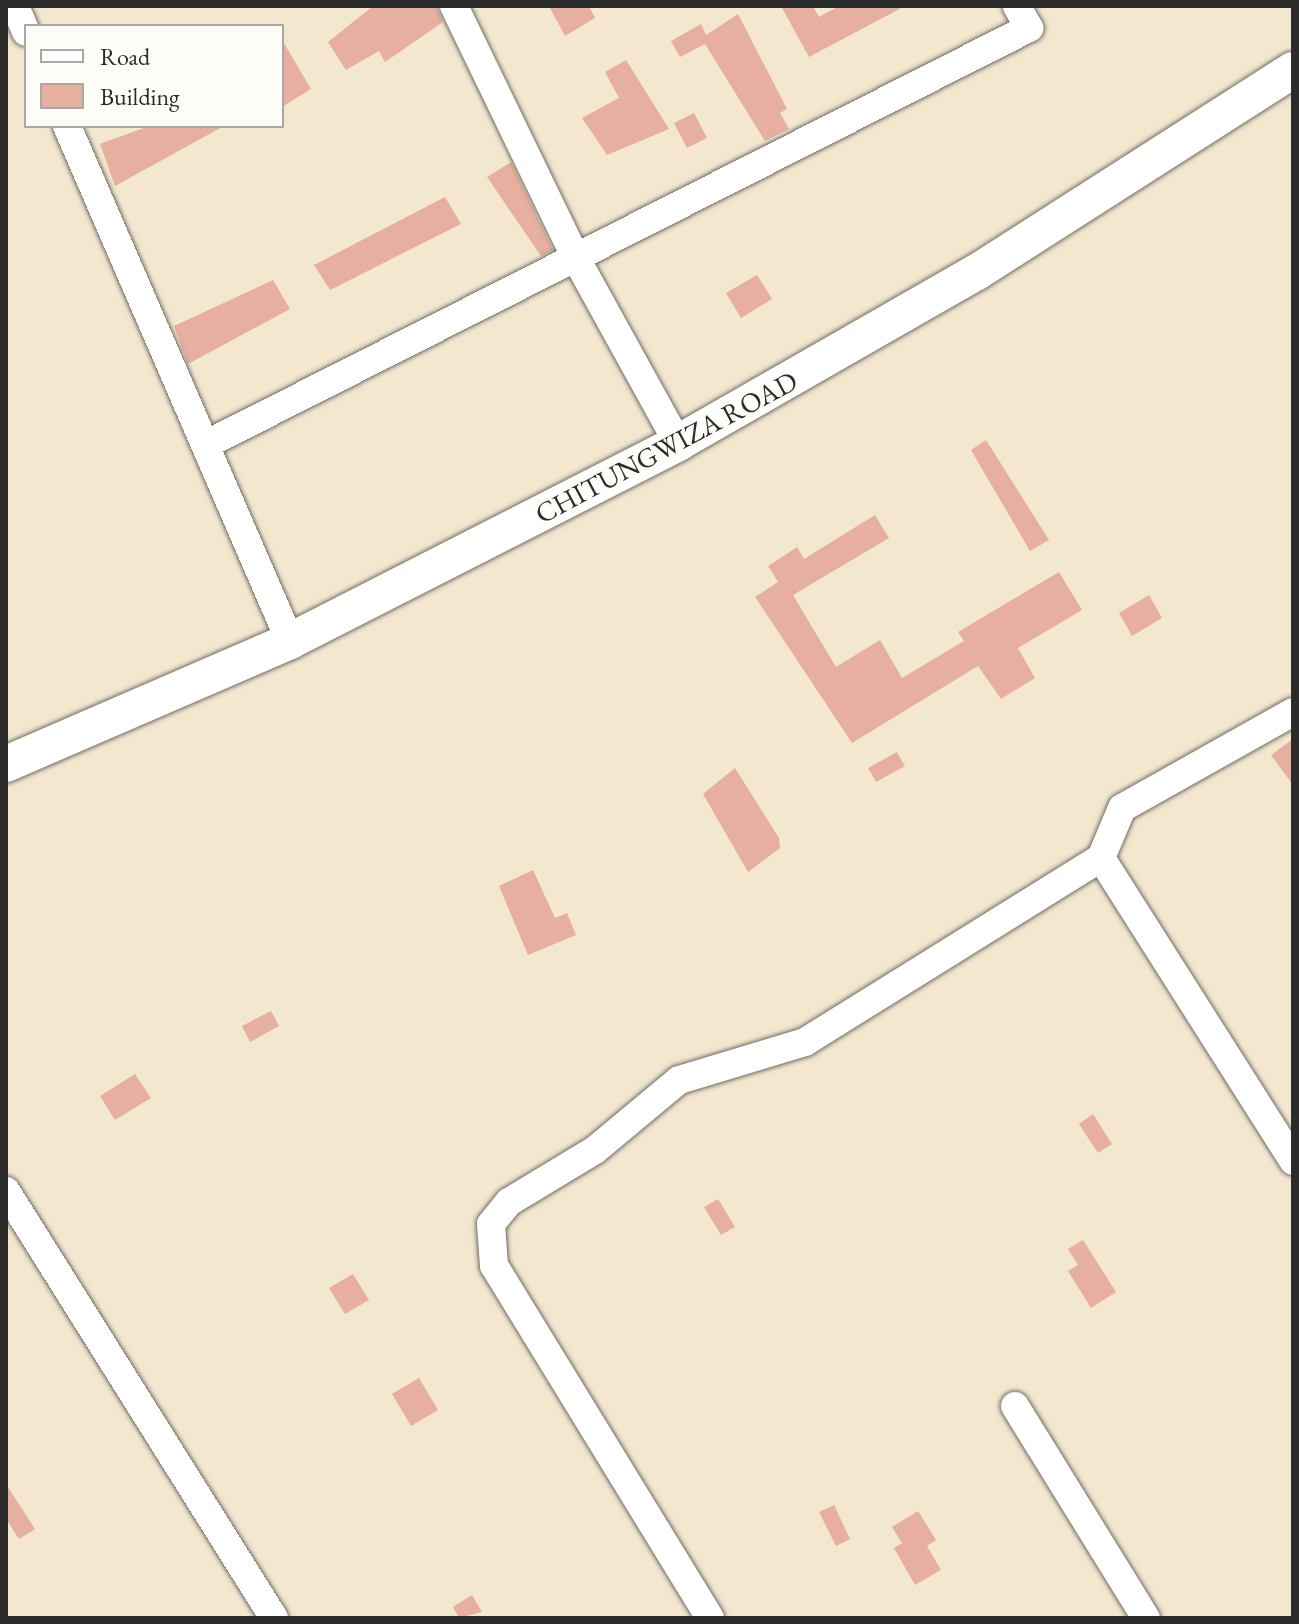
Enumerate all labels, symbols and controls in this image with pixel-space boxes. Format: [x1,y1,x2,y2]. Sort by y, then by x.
legend [24,24,284,128]
text: Road [100,41,150,72]
text: Building [100,81,180,112]
street label: CHITUNGWIZA ROAD [529,364,803,530]

